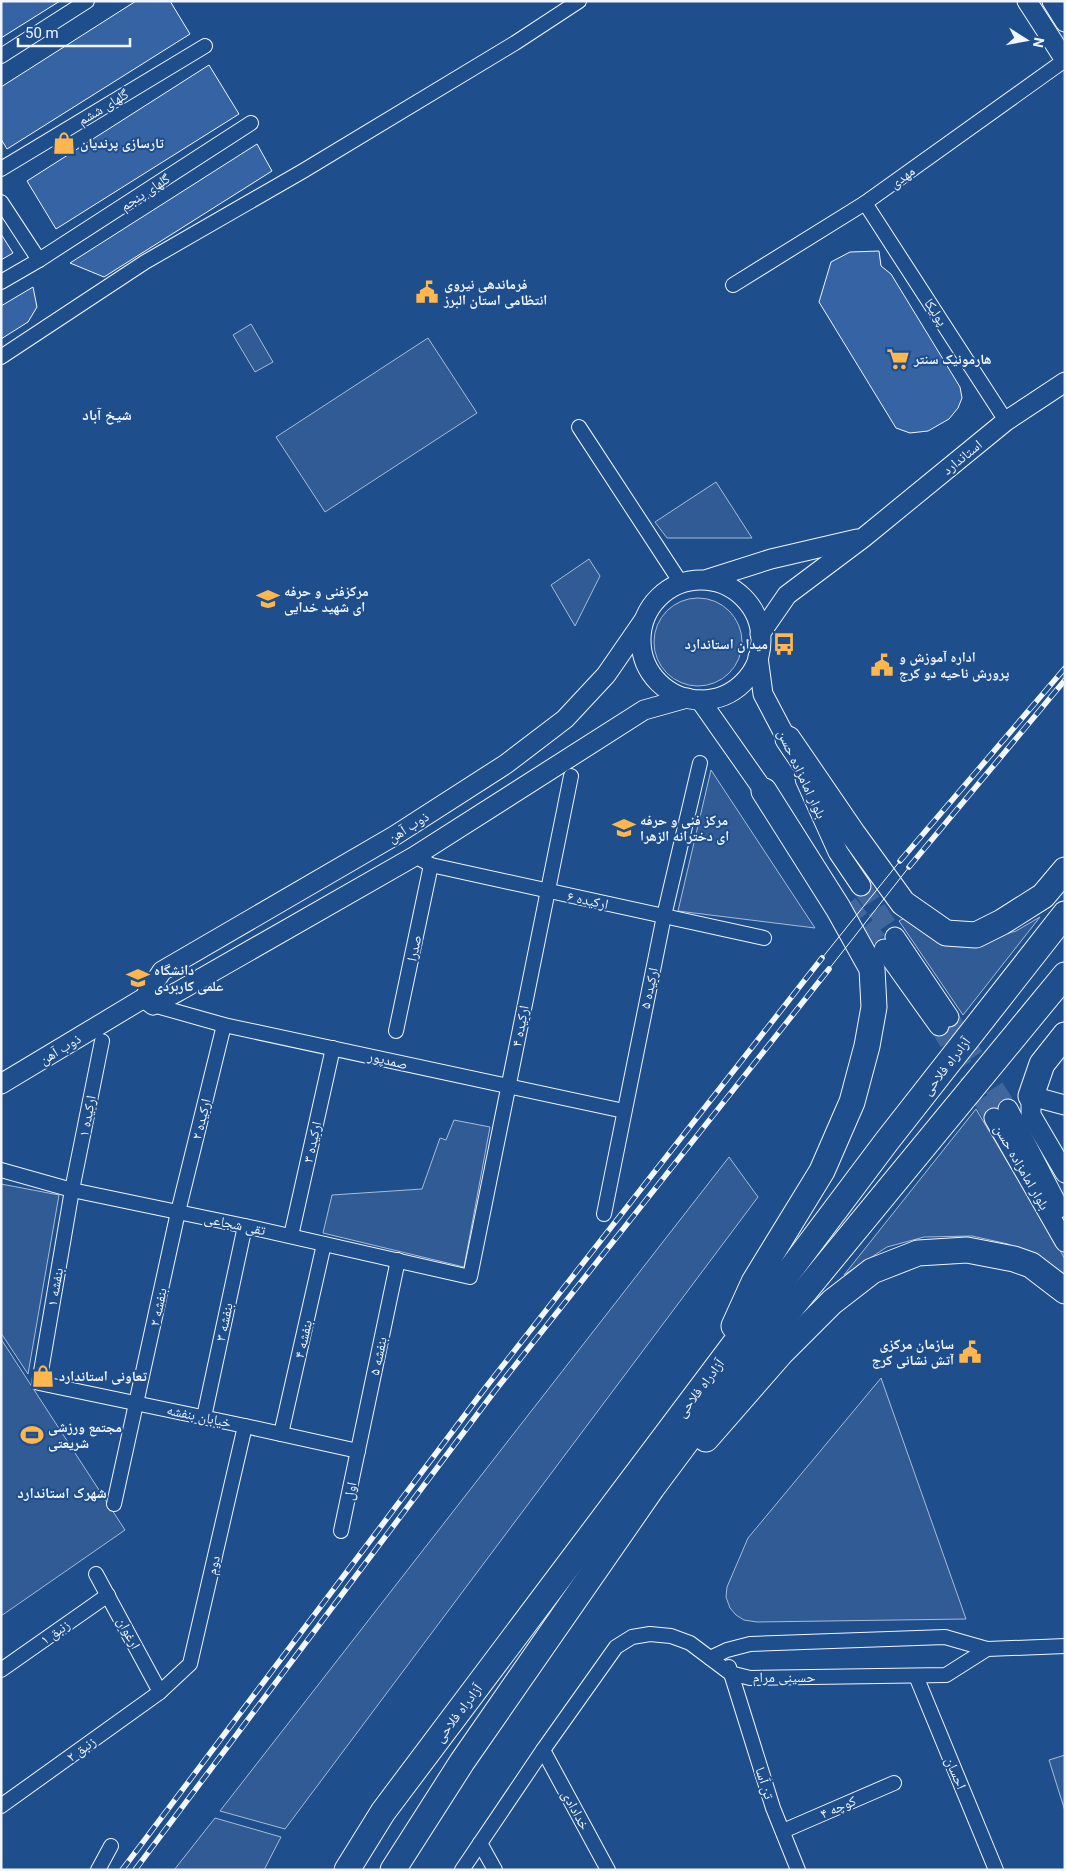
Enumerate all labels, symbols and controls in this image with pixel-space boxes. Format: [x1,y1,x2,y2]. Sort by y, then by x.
scale bar [18,15,130,47]
north arrow [1001,15,1051,65]
text: 50 m [25,24,59,42]
text: N [1030,36,1048,49]
street label: گلهای ششم [75,86,132,130]
shop icon: تارسازی پرندیان [51,130,77,156]
place label: تارسازی پرندیان [80,135,164,152]
street label: مهدی [886,163,918,192]
street label: گلهای پنجم [117,170,174,216]
place label: فرماندهی نیروی انتظامی استان البرز [443,276,547,309]
public building icon: فرماندهی نیروی انتظامی استان البرز [414,279,440,305]
street label: پولیکا [920,295,951,329]
supermarket icon: هارمونیک سنتر [885,346,911,372]
place label: هارمونیک سنتر [913,351,992,367]
district label: شیخ آباد [82,406,132,425]
street label: استاندارد [939,436,986,479]
place label: مرکزفنی و حرفه ای شهید خدایی [284,583,369,616]
school or university icon: مرکزفنی و حرفه ای شهید خدایی [255,586,281,612]
bus stop icon: میدان استاندارد [771,631,797,657]
place label: میدان استاندارد [685,636,768,653]
place label: اداره آموزش و پرورش ناحیه دو کرج [899,649,1010,682]
public building icon: اداره آموزش و پرورش ناحیه دو کرج [869,652,895,678]
street label: بلوار امامزاده حسن [774,727,830,821]
street label: ذوب آهن [385,808,432,847]
place label: مرکز فنی و حرفه ای دخترانه الزهرا [640,812,729,845]
school or university icon: مرکز فنی و حرفه ای دخترانه الزهرا [611,815,637,841]
street label: ارکیده ۶ [566,888,610,913]
street label: صدرا [403,933,426,963]
place label: دانشگاه علمی کاربردی [154,962,223,995]
school or university icon: دانشگاه علمی کاربردی [125,965,151,991]
street label: ارکیده ۵ [637,966,662,1010]
street label: ارکیده ۴ [508,1004,533,1048]
street label: ذوب آهن [36,1030,84,1068]
street label: آزادراه فلاحی [919,1034,975,1099]
street label: صمدپور [365,1047,409,1073]
street label: ارکیده ۱ [75,1094,100,1138]
street label: ارکیده ۲ [188,1097,215,1141]
street label: ارکیده ۳ [300,1120,325,1164]
street label: بلوار امامزاده حسن [990,1121,1053,1213]
street label: تقی شجاعی [203,1210,267,1239]
street label: بنفشه ۱ [44,1266,67,1308]
street label: بنفشه ۲ [146,1286,170,1328]
street label: بنفشه ۳ [212,1301,236,1343]
street label: بنفشه ۴ [291,1318,316,1360]
street label: بنفشه ۵ [366,1335,390,1377]
place label: سازمان مرکزی آتش نشانی کرج [872,1336,954,1369]
public building icon: سازمان مرکزی آتش نشانی کرج [957,1339,983,1365]
street label: آزادراه فلاحی [673,1355,728,1421]
shop icon: تعاونی استاندارد [30,1363,56,1389]
place label: تعاونی استاندارد [59,1368,147,1385]
street label: خیابان بنفشه [165,1401,233,1432]
place label: مجتمع ورزشی شریعتی [48,1419,122,1452]
sports icon: مجتمع ورزشی شریعتی [19,1422,45,1448]
street label: اول [340,1480,361,1502]
district label: شهرک استاندارد [17,1484,107,1502]
street label: دوم [203,1554,225,1577]
street label: ارغوان [113,1614,144,1652]
street label: زنبق ۱ [37,1616,74,1649]
street label: حسینی مرام [753,1669,815,1687]
street label: آزادراه فلاحی [431,1680,486,1746]
street label: زنبق ۲ [63,1733,100,1767]
street label: احسان [941,1755,970,1792]
street label: تن آسا [751,1765,778,1801]
street label: خدادادی [558,1788,593,1833]
street label: کوچه ۴ [818,1792,859,1823]

